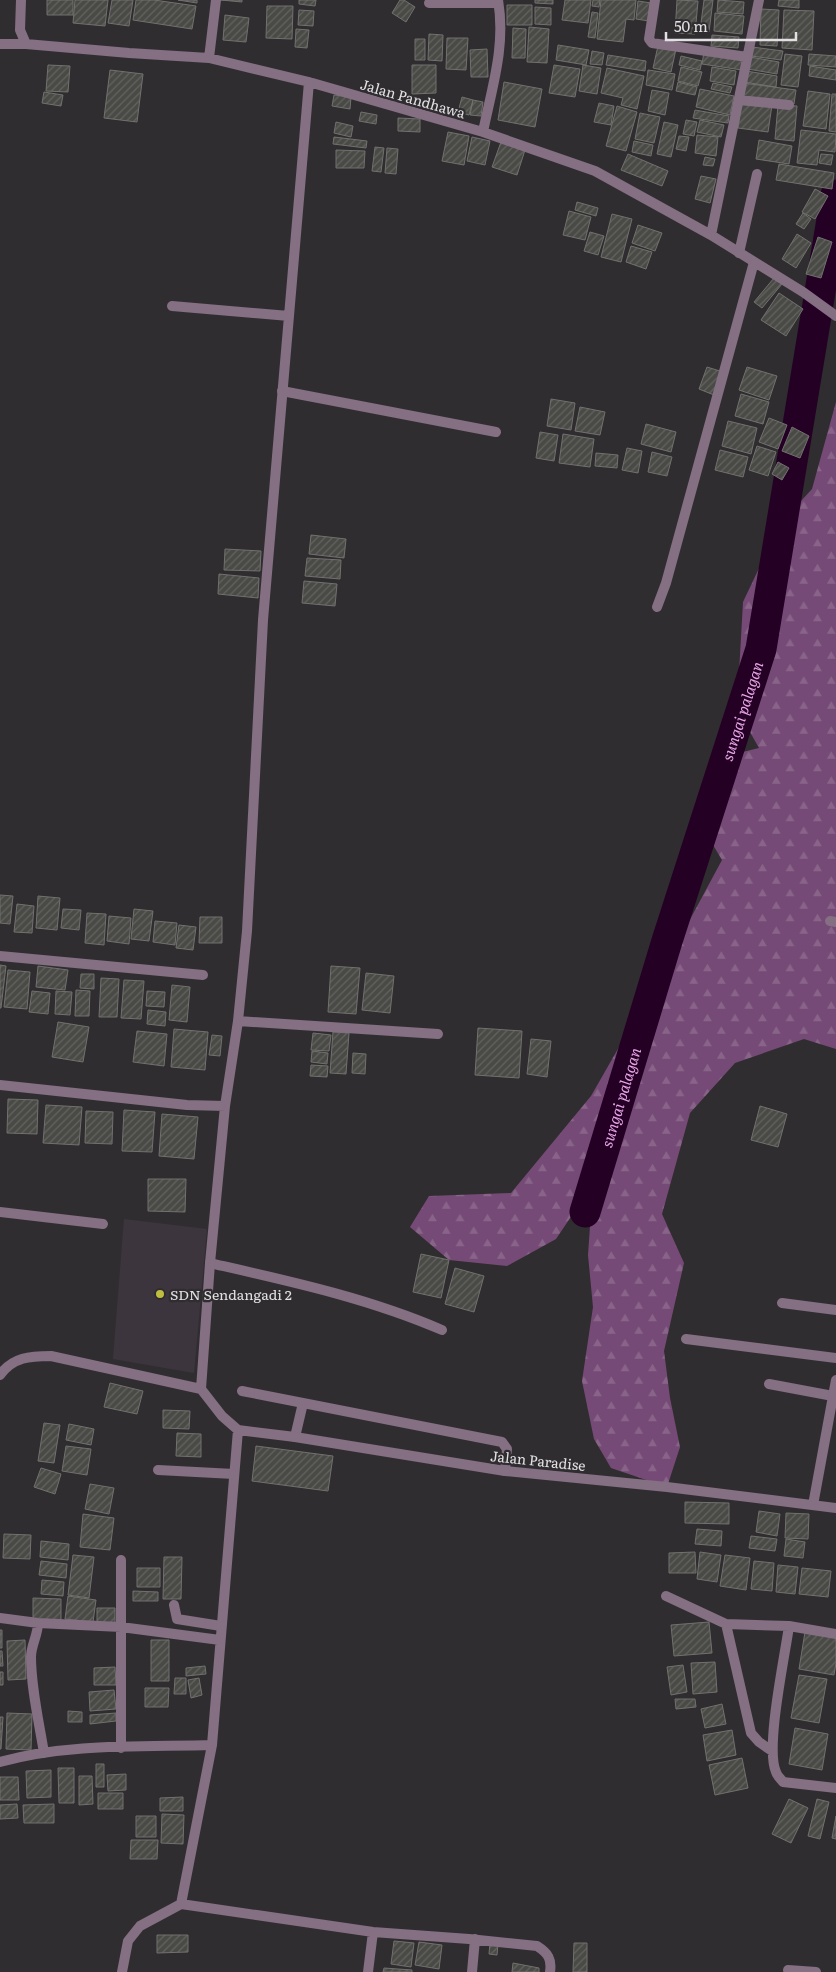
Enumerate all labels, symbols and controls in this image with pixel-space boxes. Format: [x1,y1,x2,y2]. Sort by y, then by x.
scale bar [666,10,796,42]
text: 50 m [674,14,708,37]
street label: Jalan Pandhawa [358,73,468,123]
water label: sungai palagan [714,658,768,764]
water label: sungai palagan [594,1044,646,1150]
place label: SDN Sendangadi 2 [170,1284,292,1304]
marker: SDN Sendangadi 2 [154,1288,166,1300]
street label: Jalan Paradise [489,1445,587,1475]

